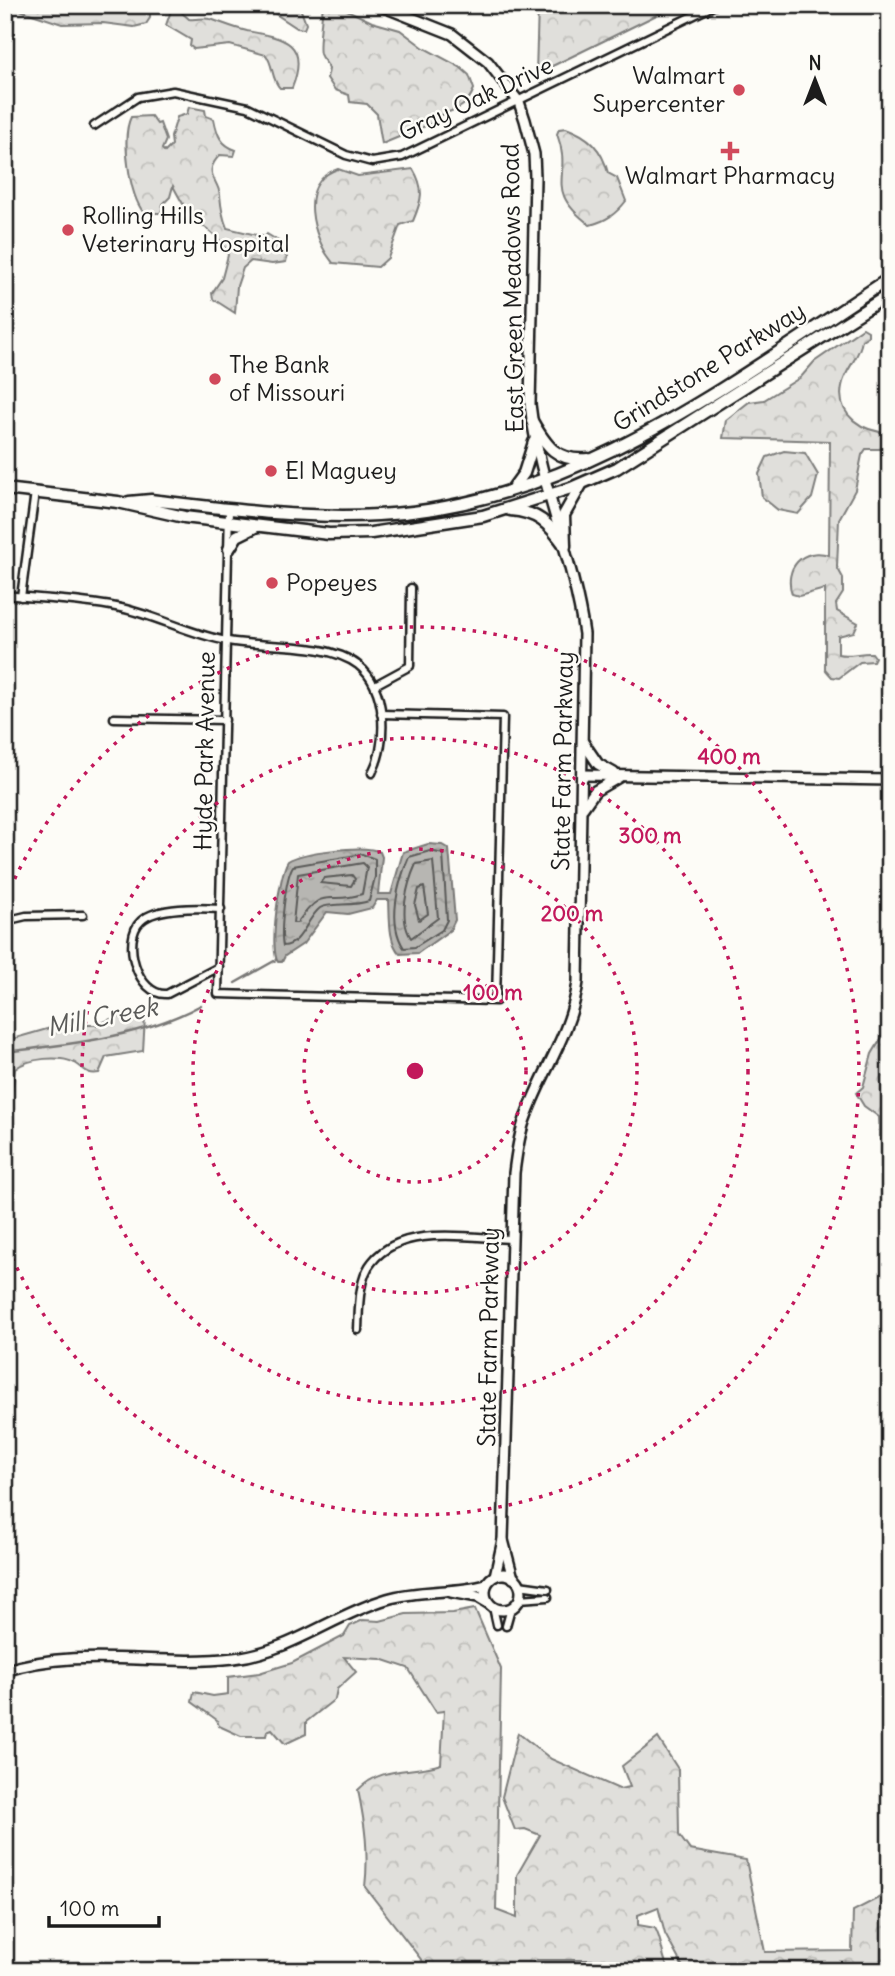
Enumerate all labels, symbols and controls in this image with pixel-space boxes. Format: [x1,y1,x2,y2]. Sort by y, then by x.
north arrow [780,46,850,116]
street label: Gray Oak Drive [394,49,557,147]
text: N [808,51,822,75]
place label: Walmart Supercenter [592,60,725,118]
marker: Walmart Supercenter [731,82,747,98]
street label: East Green Meadows Road [494,143,530,433]
marker: Walmart Pharmacy [722,143,738,159]
place label: Walmart Pharmacy [625,160,835,190]
place label: Rolling Hills Veterinary Hospital [82,200,290,258]
marker: Rolling Hills Veterinary Hospital [60,222,76,238]
street label: Grindstone Parkway [607,295,810,437]
place label: The Bank of Missouri [229,349,345,407]
marker: The Bank of Missouri [207,371,223,387]
place label: El Maguey [285,455,397,485]
marker: El Maguey [263,463,279,479]
place label: Popeyes [286,567,378,597]
marker: Popeyes [264,575,280,591]
street label: Hyde Park Avenue [187,651,221,851]
street label: State Farm Parkway [545,651,579,871]
text: 400 m [697,743,761,770]
text: 300 m [619,822,682,849]
text: 200 m [541,900,604,927]
text: 100 m [463,979,523,1006]
water label: Mill Creek [43,989,162,1043]
centre of rings [403,1059,427,1083]
street label: State Farm Parkway [471,1227,505,1447]
scale bar [49,1885,159,1929]
text: 100 m [60,1895,119,1922]

